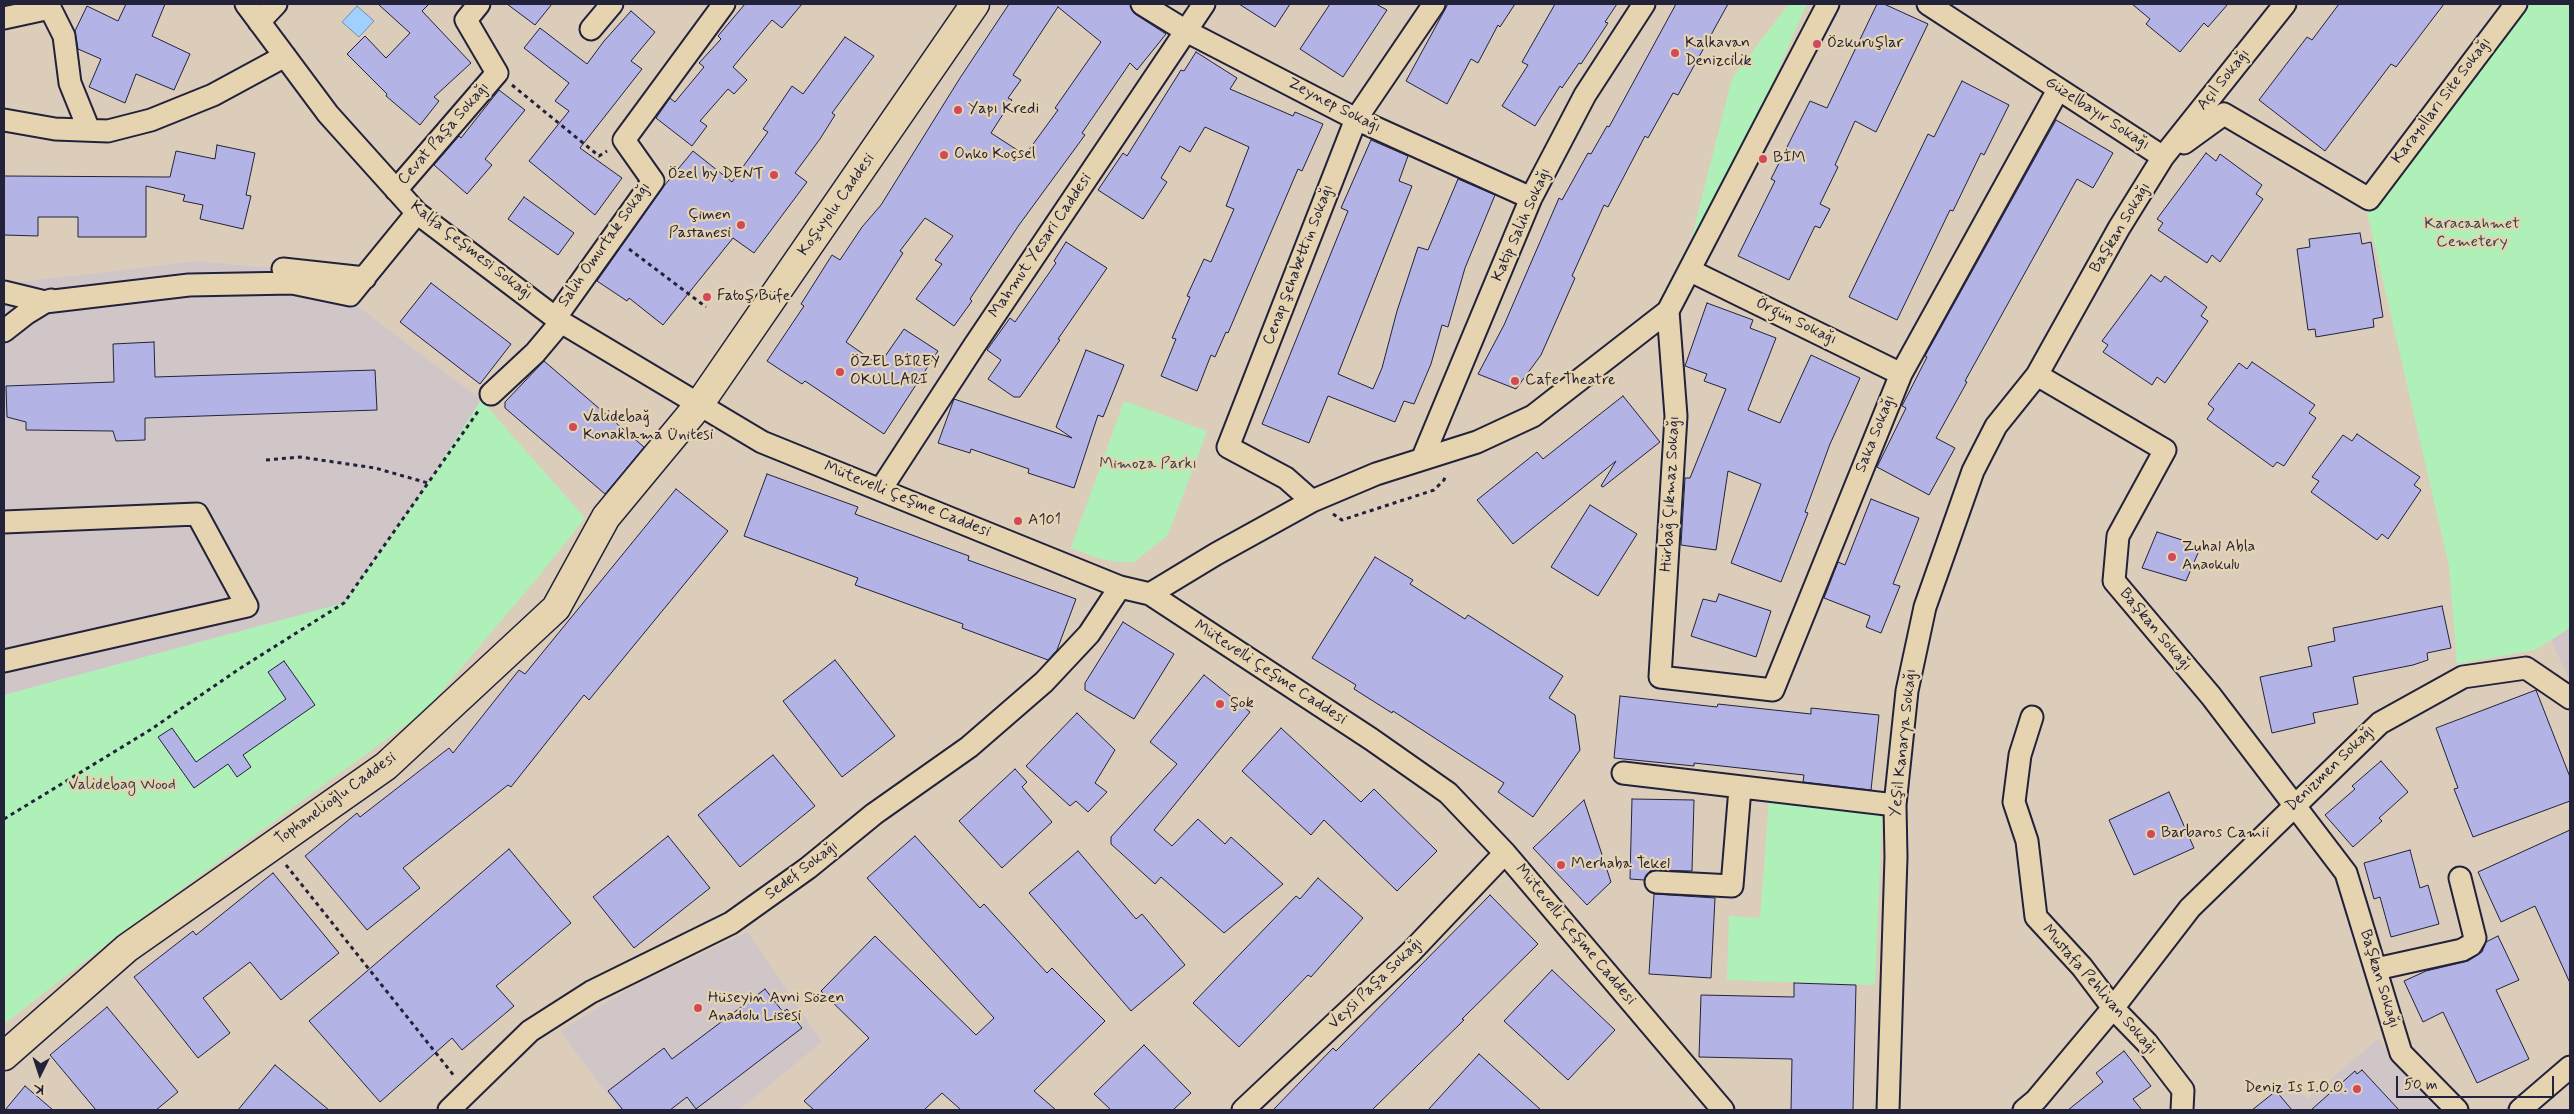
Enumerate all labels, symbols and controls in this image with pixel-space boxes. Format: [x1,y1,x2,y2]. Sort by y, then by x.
place label: Kalkavan Denizcilik [1685,34,1752,72]
place label: Özkuruşlar [1827,34,1903,54]
street label: Karayolları Site Sokağı [2388,34,2496,168]
marker: Özkuruşlar [1811,38,1823,50]
street label: Açıl Sokağı [2193,45,2255,115]
marker: Kalkavan Denizcilik [1669,47,1681,59]
street label: Güzelbayır Sokağı [2041,73,2153,155]
street label: Zeynep Sokağı [1284,74,1384,138]
street label: Cevat Paşa Sokağı [394,79,494,189]
place label: Yapı Kredi [968,100,1039,120]
marker: Yapı Kredi [952,104,964,116]
place label: Onko Koçsel [954,145,1036,165]
marker: Onko Koçsel [938,149,950,161]
place label: BİM [1773,149,1806,169]
street label: Koşuyolu Caddesi [794,150,880,260]
marker: BİM [1757,153,1769,165]
place label: Özel by DENT [668,165,764,185]
street label: Katip Salih Sokağı [1488,165,1556,285]
marker: Özel by DENT [768,169,780,181]
street label: Mahmut Yesari Caddesi [985,170,1097,322]
street label: Salih Omurtak Sokağı [555,179,655,311]
street label: Başkan Sokağı [2086,179,2156,277]
street label: Cenap Şehabettin Sokağı [1259,182,1339,348]
street label: Kalfa Çeşmesi Sokağı [406,197,536,305]
place label: Çimen Pastanesi [669,206,731,244]
park label: Karacaahmet Cemetery [2424,215,2520,253]
marker: Çimen Pastanesi [735,219,747,231]
place label: Fatoş Büfe [717,287,790,307]
marker: Fatoş Büfe [701,291,713,303]
street label: Örgün Sokağı [1752,294,1840,350]
place label: ÖZEL BİREY OKULLARI [850,353,940,391]
marker: ÖZEL BİREY OKULLARI [834,366,846,378]
place label: Cafe Theatre [1525,371,1615,391]
marker: Cafe Theatre [1509,375,1521,387]
street label: Saka Sokağı [1852,392,1900,476]
place label: Validebağ Konaklama Ünitesi [583,408,713,446]
street label: Hürbağ Çıkmaz Sokağı [1657,415,1685,573]
marker: Validebağ Konaklama Ünitesi [567,421,579,433]
park label: Mimoza Parkı [1099,455,1197,475]
street label: Mütevelli Çeşme Caddesi [821,458,993,542]
place label: A101 [1028,511,1061,531]
marker: A101 [1012,515,1024,527]
place label: Zuhal Abla Anaokulu [2182,538,2255,576]
marker: Zuhal Abla Anaokulu [2166,551,2178,563]
street label: Başkan Sokağı [2115,585,2195,675]
street label: Mütevelli Çeşme Caddesi [1190,617,1350,729]
street label: Yeşil Kanarya Sokağı [1887,668,1921,818]
place label: Şok [1230,694,1254,714]
marker: Şok [1214,698,1226,710]
street label: Denizmen Sokağı [2282,722,2380,816]
street label: Tophanelioğlu Caddesi [272,749,400,849]
park label: Validebag Wood [68,776,176,796]
place label: Barbaros Camii [2161,824,2269,844]
marker: Barbaros Camii [2145,828,2157,840]
street label: Sedef Sokağı [762,837,842,905]
place label: Merhaba Tekel [1571,855,1670,875]
marker: Merhaba Tekel [1555,859,1567,871]
street label: Mütevelli Çeşme Caddesi [1510,861,1640,1009]
street label: Mustafa Pehlivan Sokağı [2037,921,2161,1059]
street label: Başkan Sokağı [2355,927,2403,1031]
street label: Veysi Paşa Sokağı [1325,934,1427,1034]
place label: Hüseyin Avni Sözen Anadolu Lisesi [708,989,844,1027]
marker: Hüseyin Avni Sözen Anadolu Lisesi [692,1002,704,1014]
north arrow [15,1049,65,1099]
scale bar [2399,1066,2556,1098]
text: 50 m [2404,1075,2438,1095]
place label: Deniz Is I.O.O. [2244,1079,2347,1099]
text: K [33,1080,45,1098]
marker: Deniz Is I.O.O. [2351,1083,2363,1095]

